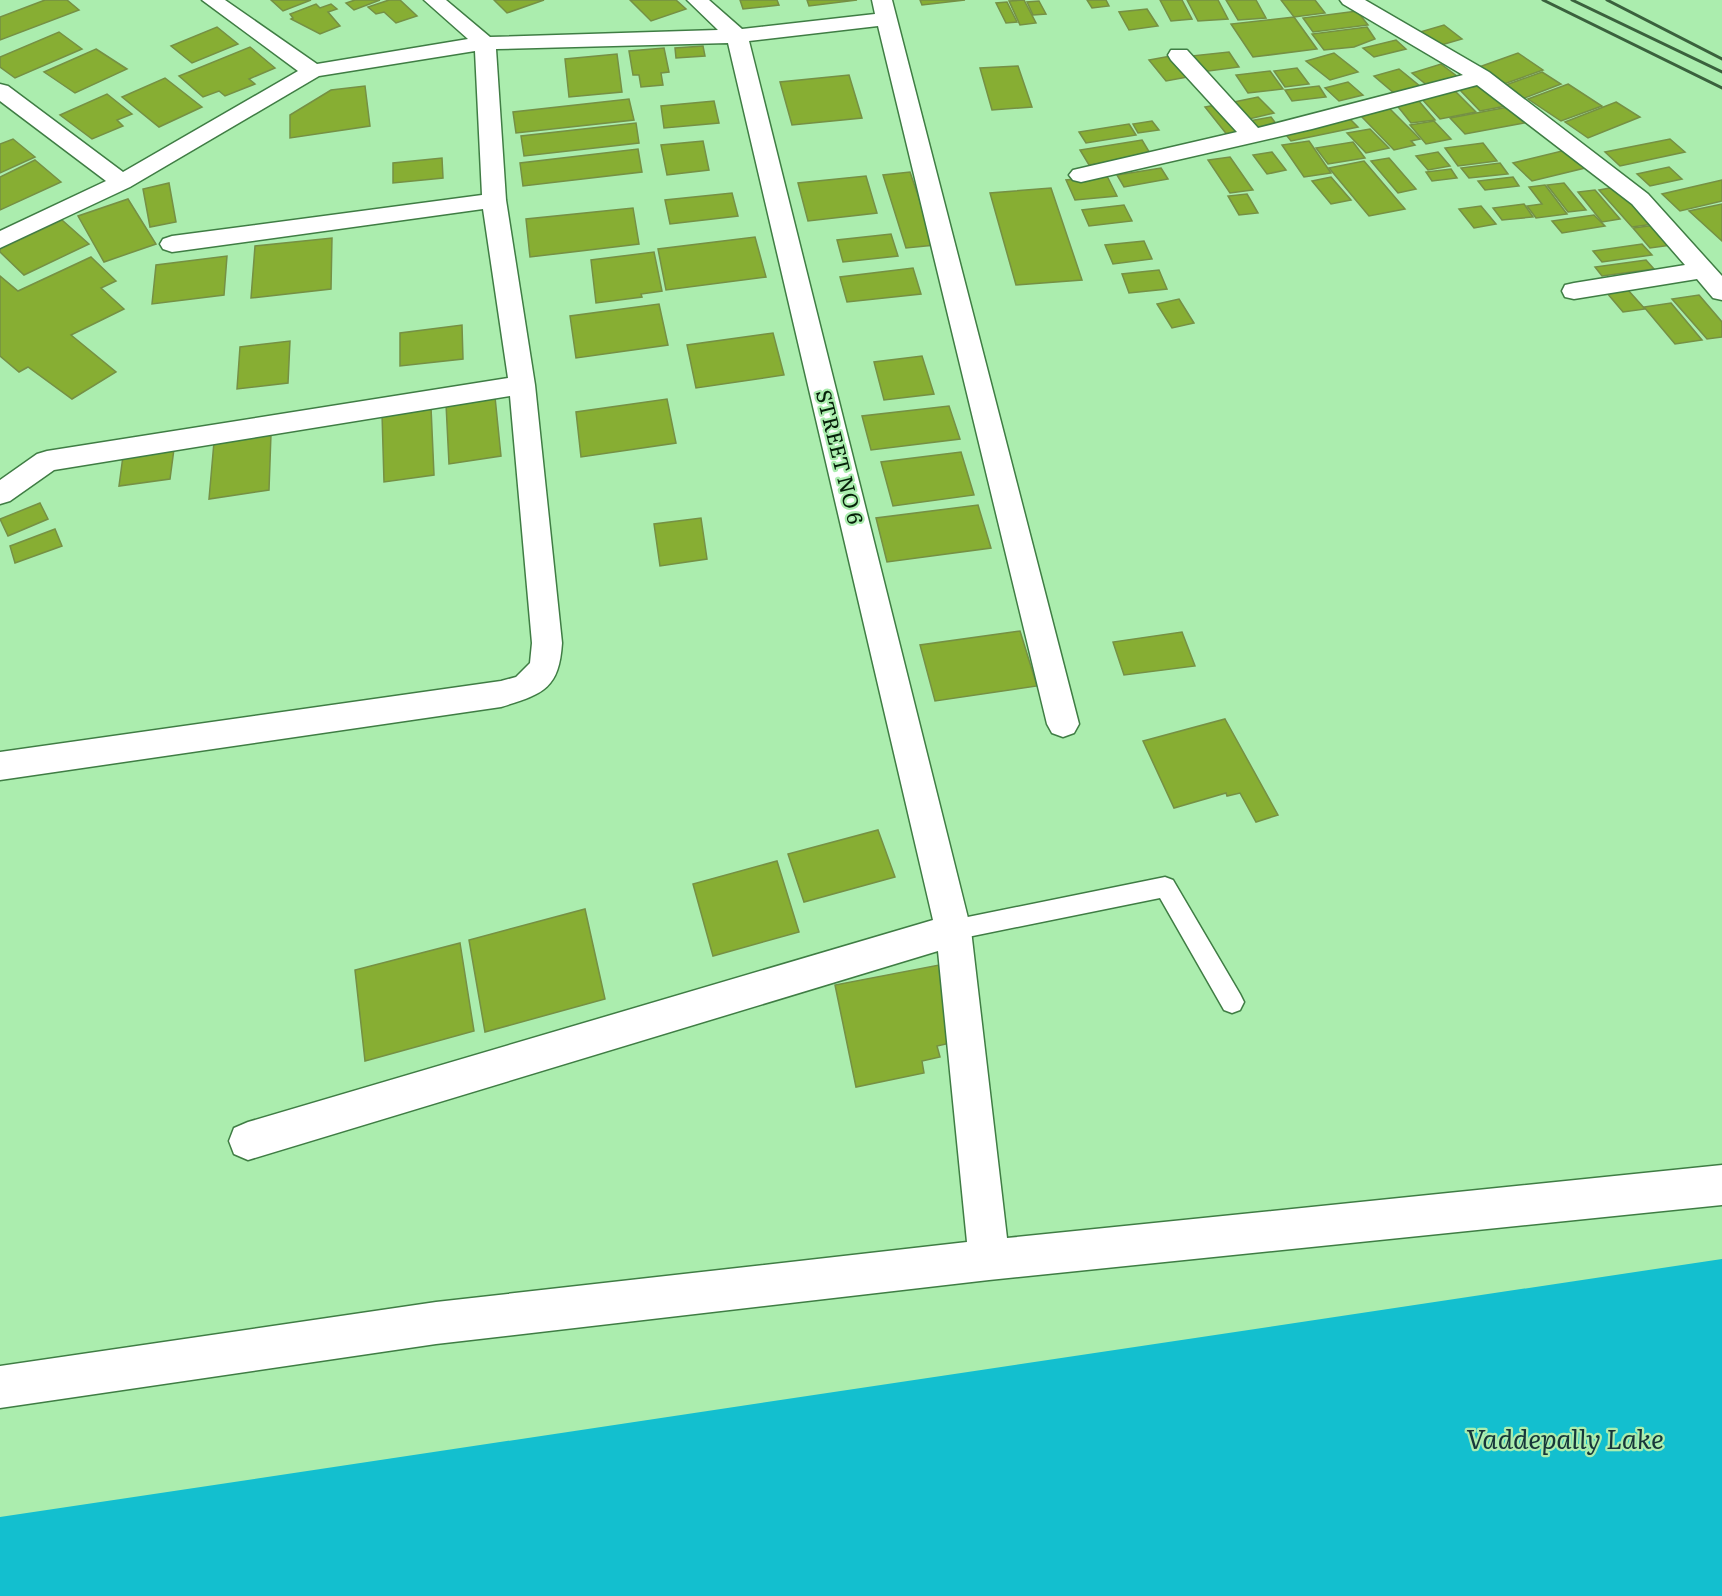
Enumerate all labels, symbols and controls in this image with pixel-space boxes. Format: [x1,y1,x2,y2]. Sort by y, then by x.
street label: STREET NO 6 [810,386,873,527]
water label: Vaddepally Lake [1466,1417,1664,1457]

